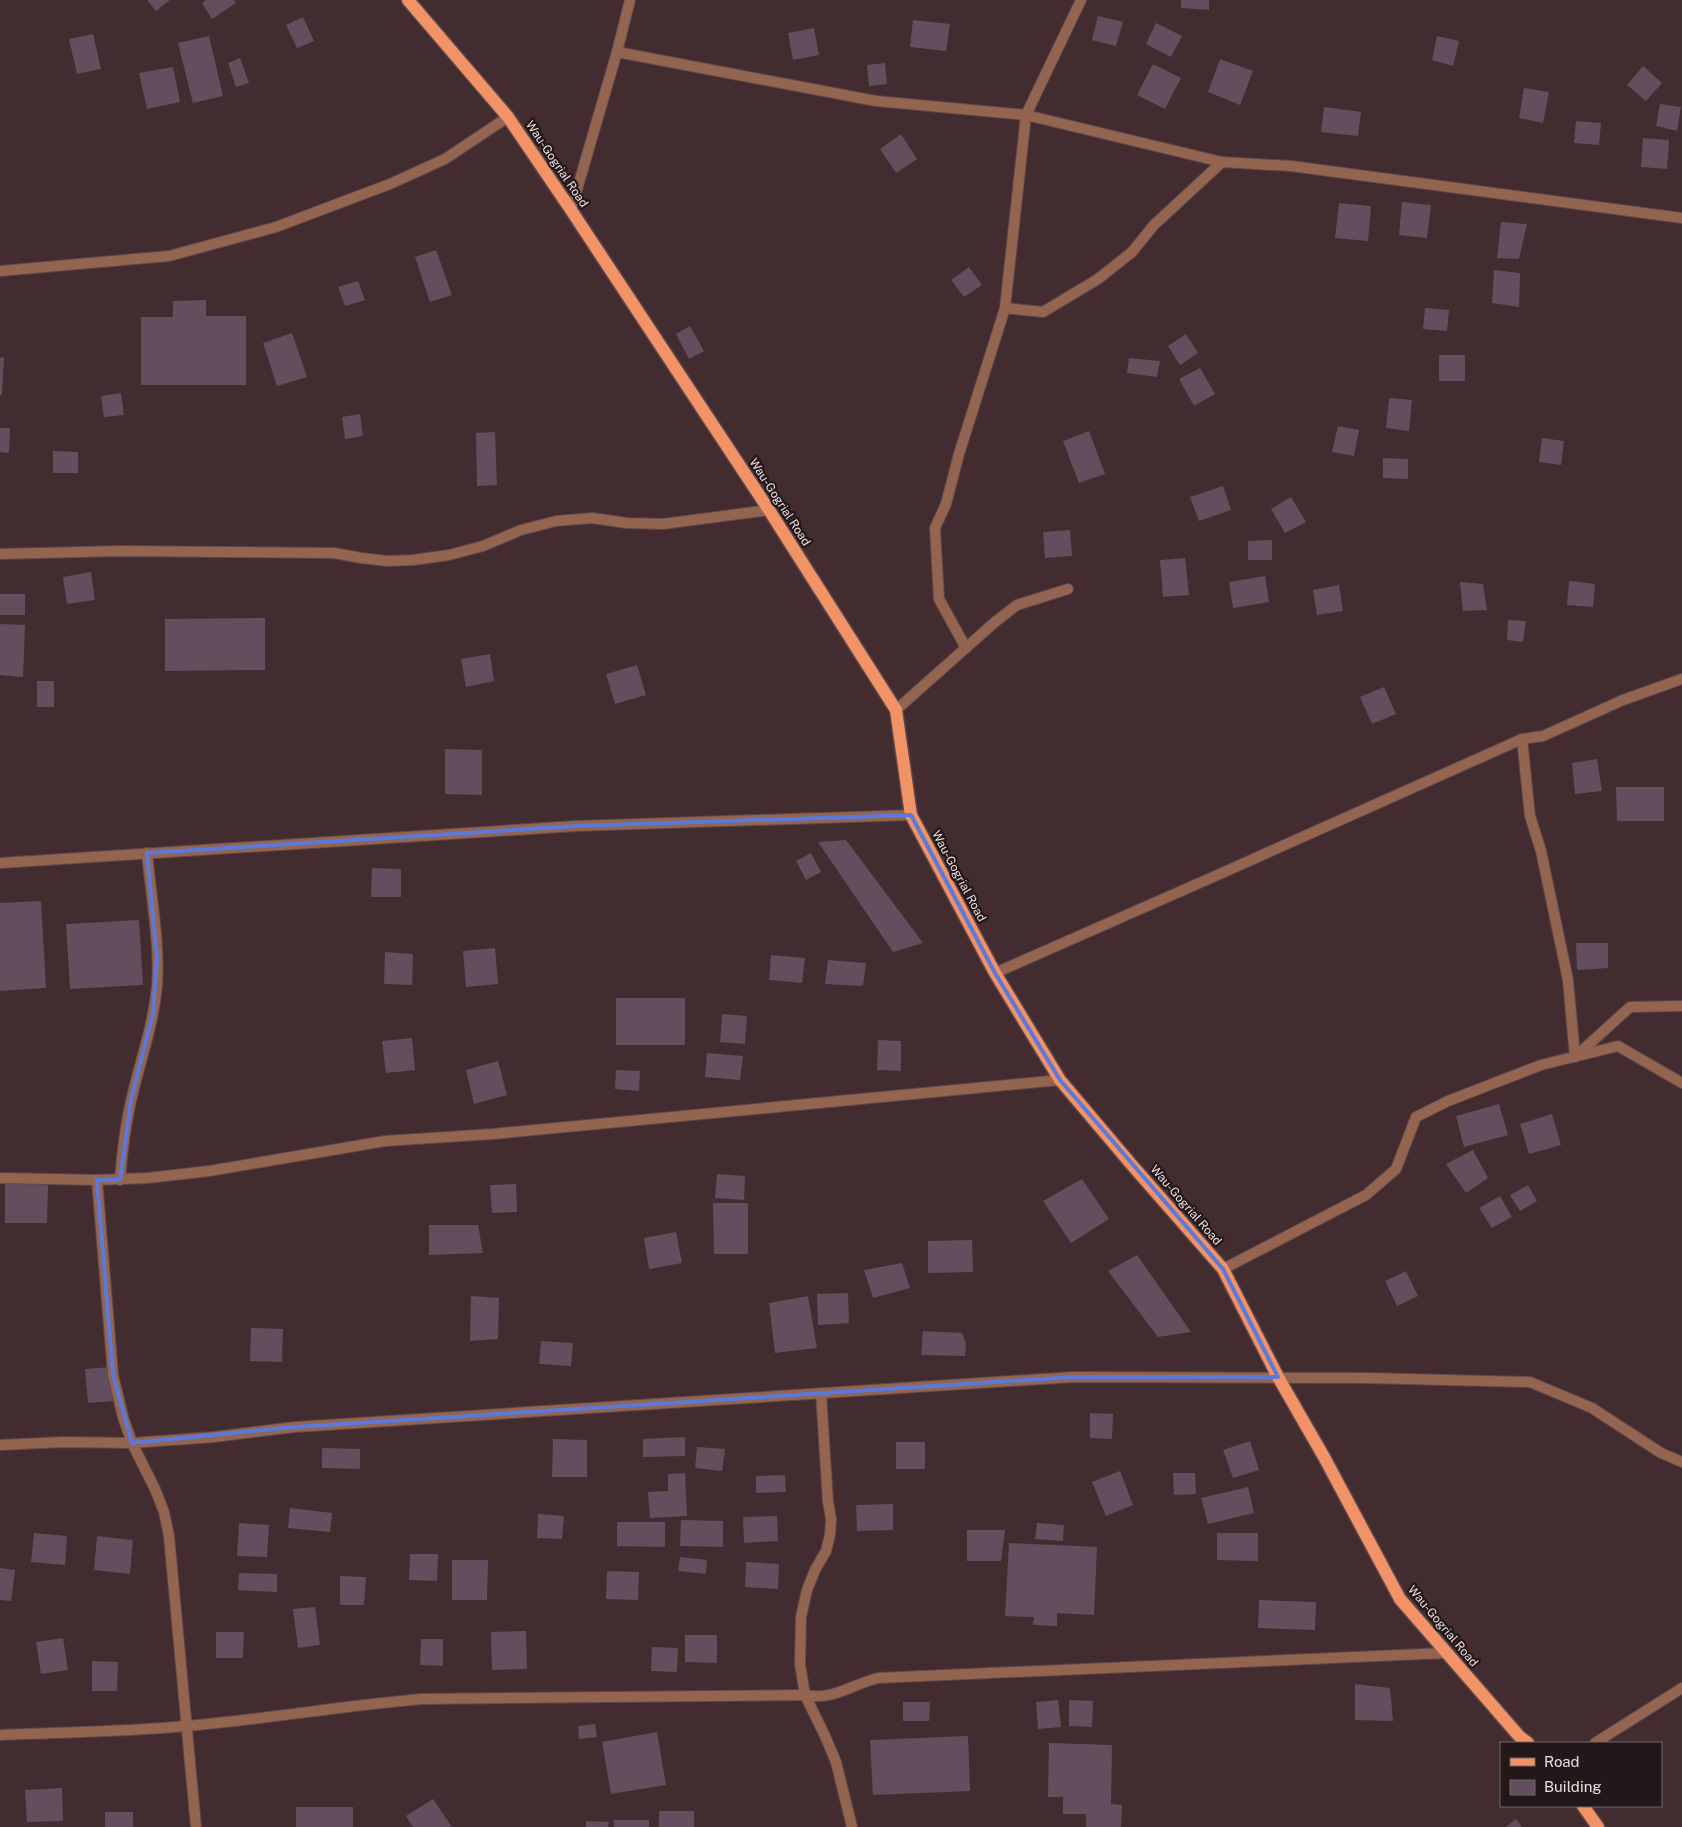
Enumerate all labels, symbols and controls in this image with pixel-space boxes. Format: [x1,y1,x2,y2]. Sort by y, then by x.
street label: Wau-Gogrial Road [523,118,591,210]
street label: Wau-Gogrial Road [747,456,813,548]
street label: Wau-Gogrial Road [929,828,989,924]
street label: Wau-Gogrial Road [1147,1162,1225,1248]
street label: Wau-Gogrial Road [1405,1583,1481,1669]
legend [1500,1742,1662,1807]
text: Road [1544,1753,1580,1770]
text: Building [1544,1778,1602,1795]

